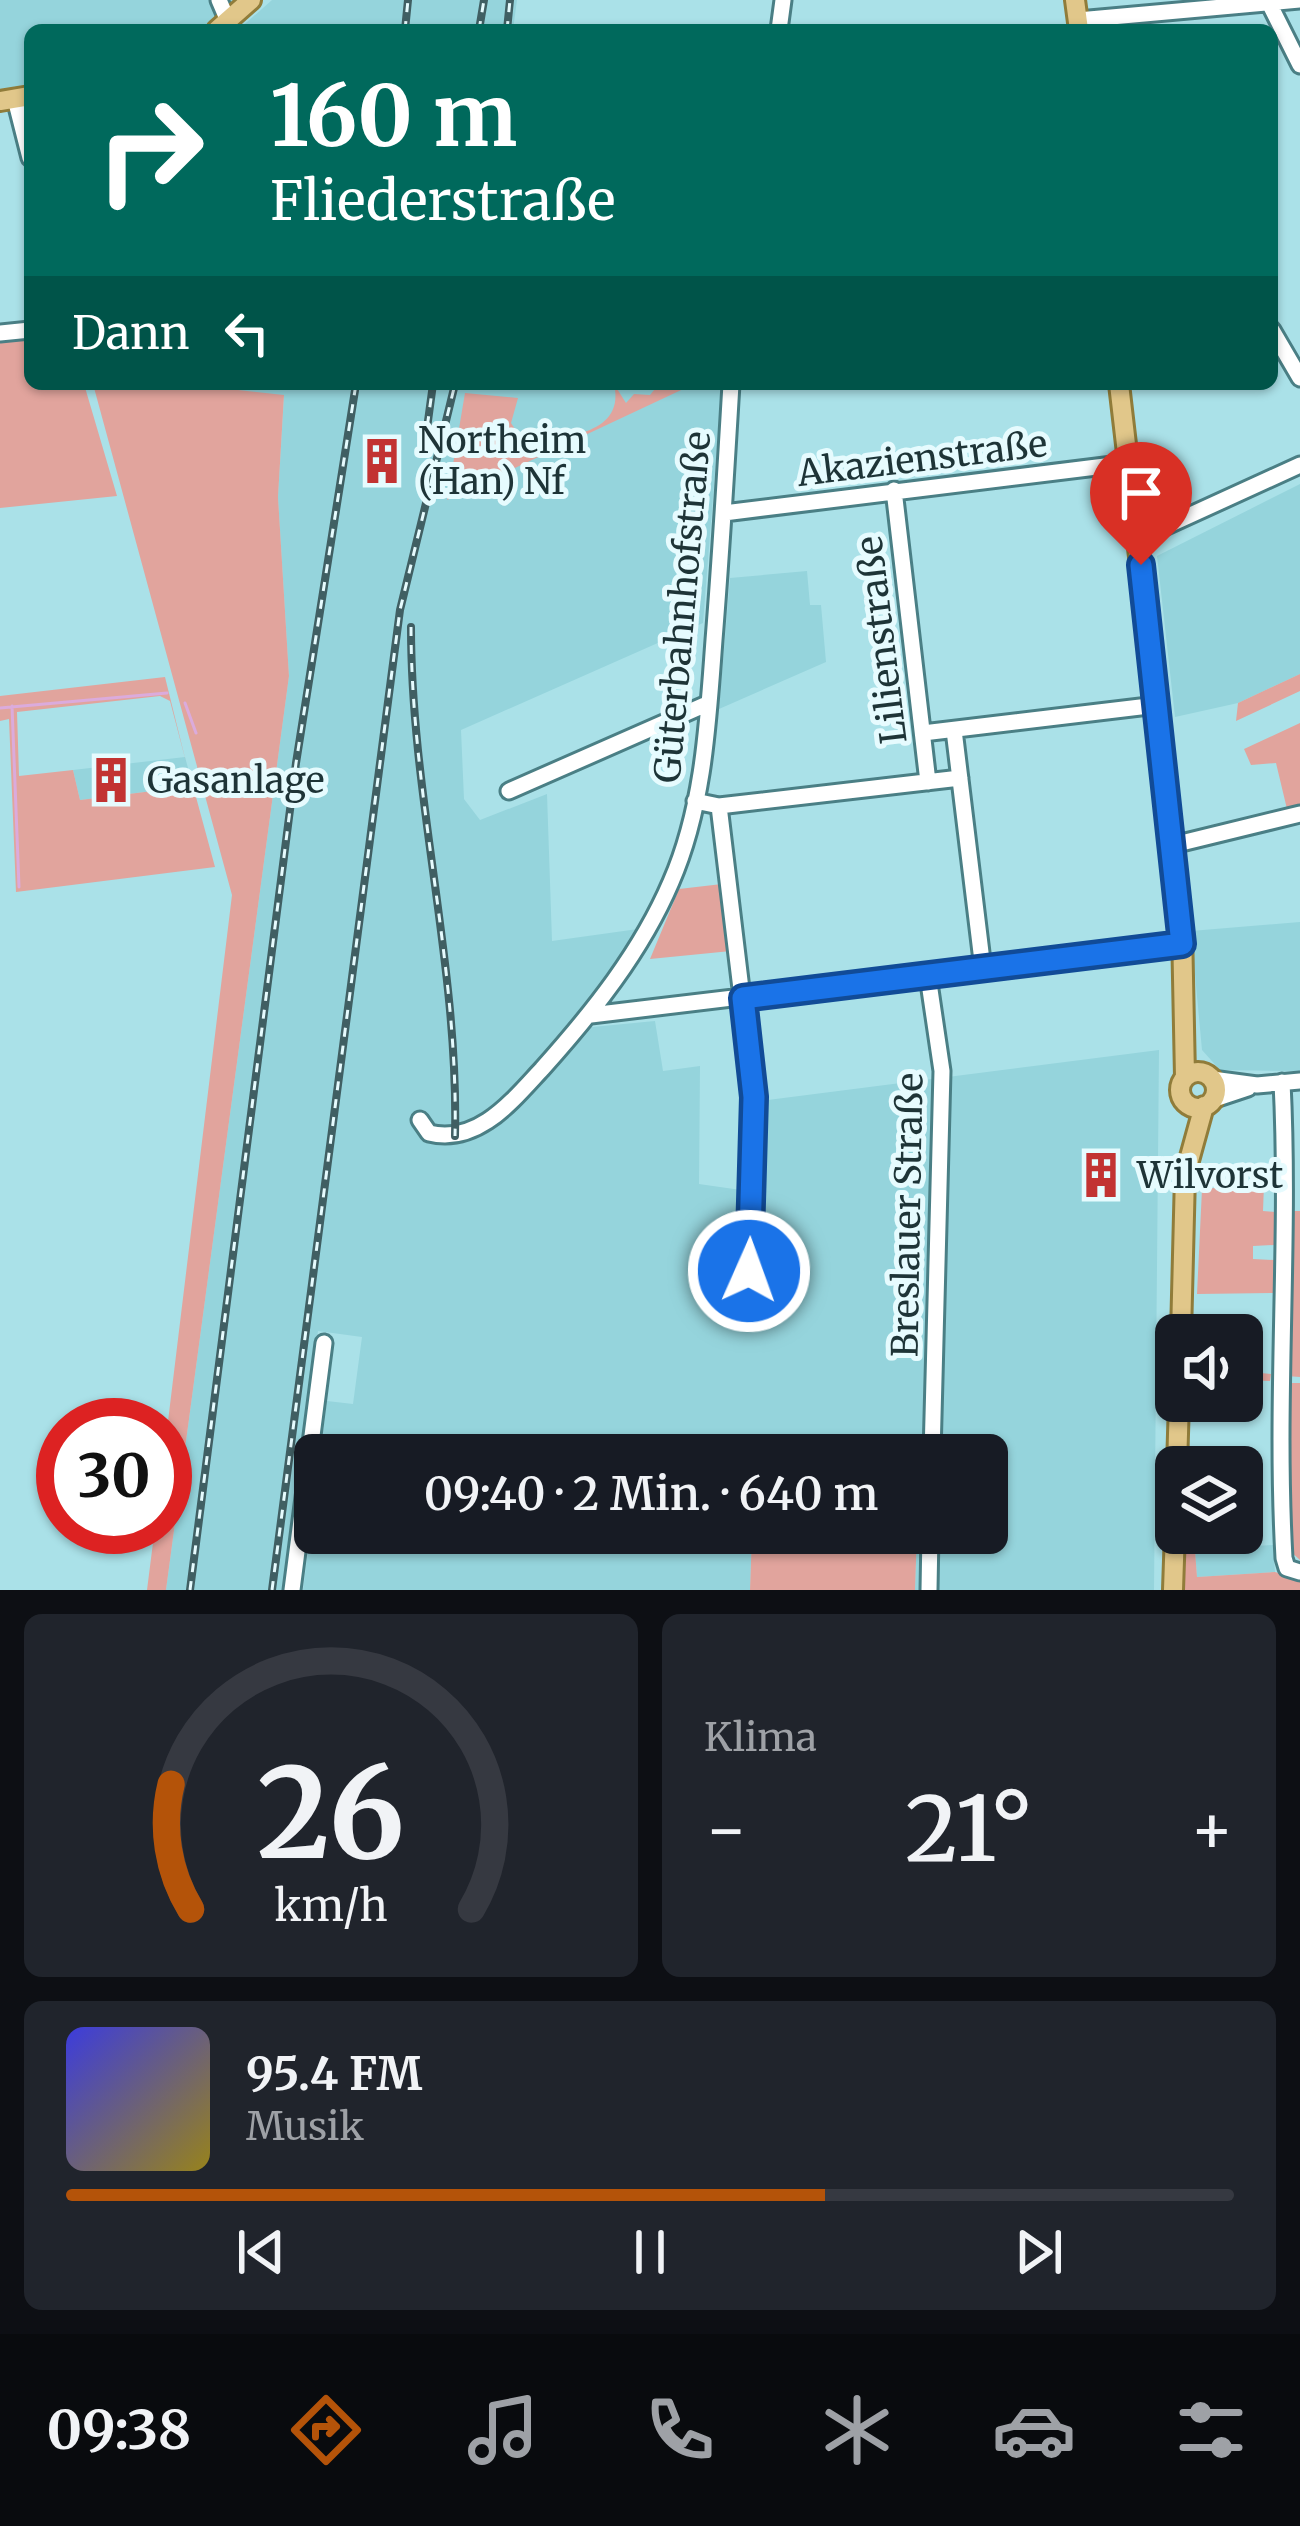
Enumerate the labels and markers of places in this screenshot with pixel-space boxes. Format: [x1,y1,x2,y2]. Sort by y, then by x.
place label: Northeim (Han) Nf [418,418,586,504]
building icon: Northeim (Han) Nf [357,436,407,486]
pin [1090,442,1192,565]
building icon: Gasanlage [86,755,136,805]
place label: Gasanlage [147,758,325,803]
building icon: Wilvorst [1076,1150,1126,1200]
place label: Wilvorst [1136,1153,1283,1198]

